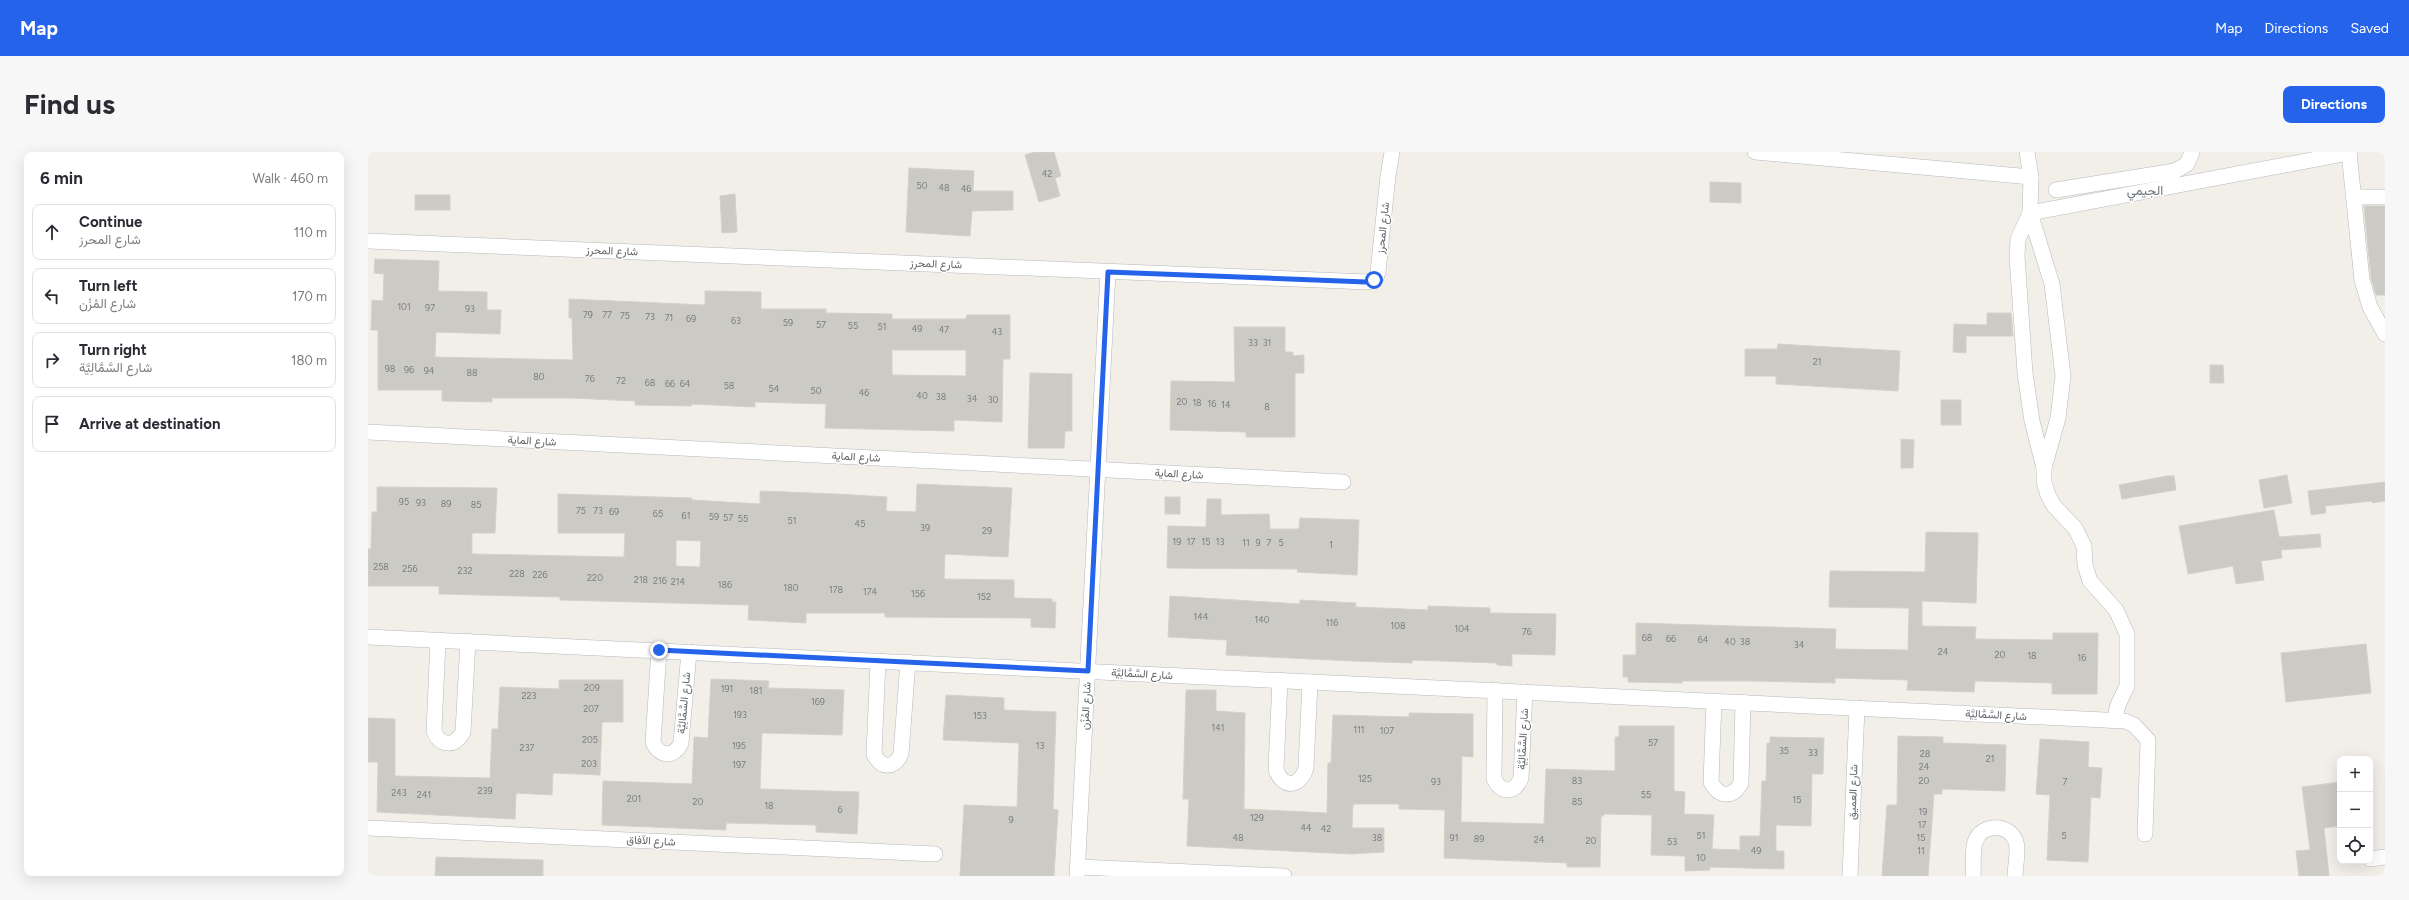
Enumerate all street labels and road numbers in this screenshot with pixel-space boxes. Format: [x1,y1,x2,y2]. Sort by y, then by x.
street label: شارع المحرز [1374,201,1393,256]
street label: شارع المحرز [585,244,639,259]
street label: شارع المحرز [909,257,963,272]
street label: شارع الماية [507,433,557,450]
street label: شارع الماية [831,449,881,466]
street label: شارع الماية [1154,466,1204,483]
street label: شارع السَّمَّالِيَّة [1111,666,1174,683]
street label: شارع السَّمَّالِيَّة [675,671,694,734]
street label: شارع المُزْن [1078,681,1095,730]
street label: شارع السَّمَّالِيَّة [1515,707,1532,770]
street label: شارع السَّمَّالِيَّة [1965,707,2028,724]
street label: شارع العميق [1846,764,1861,820]
street label: شارع الآفاق [626,833,676,850]

